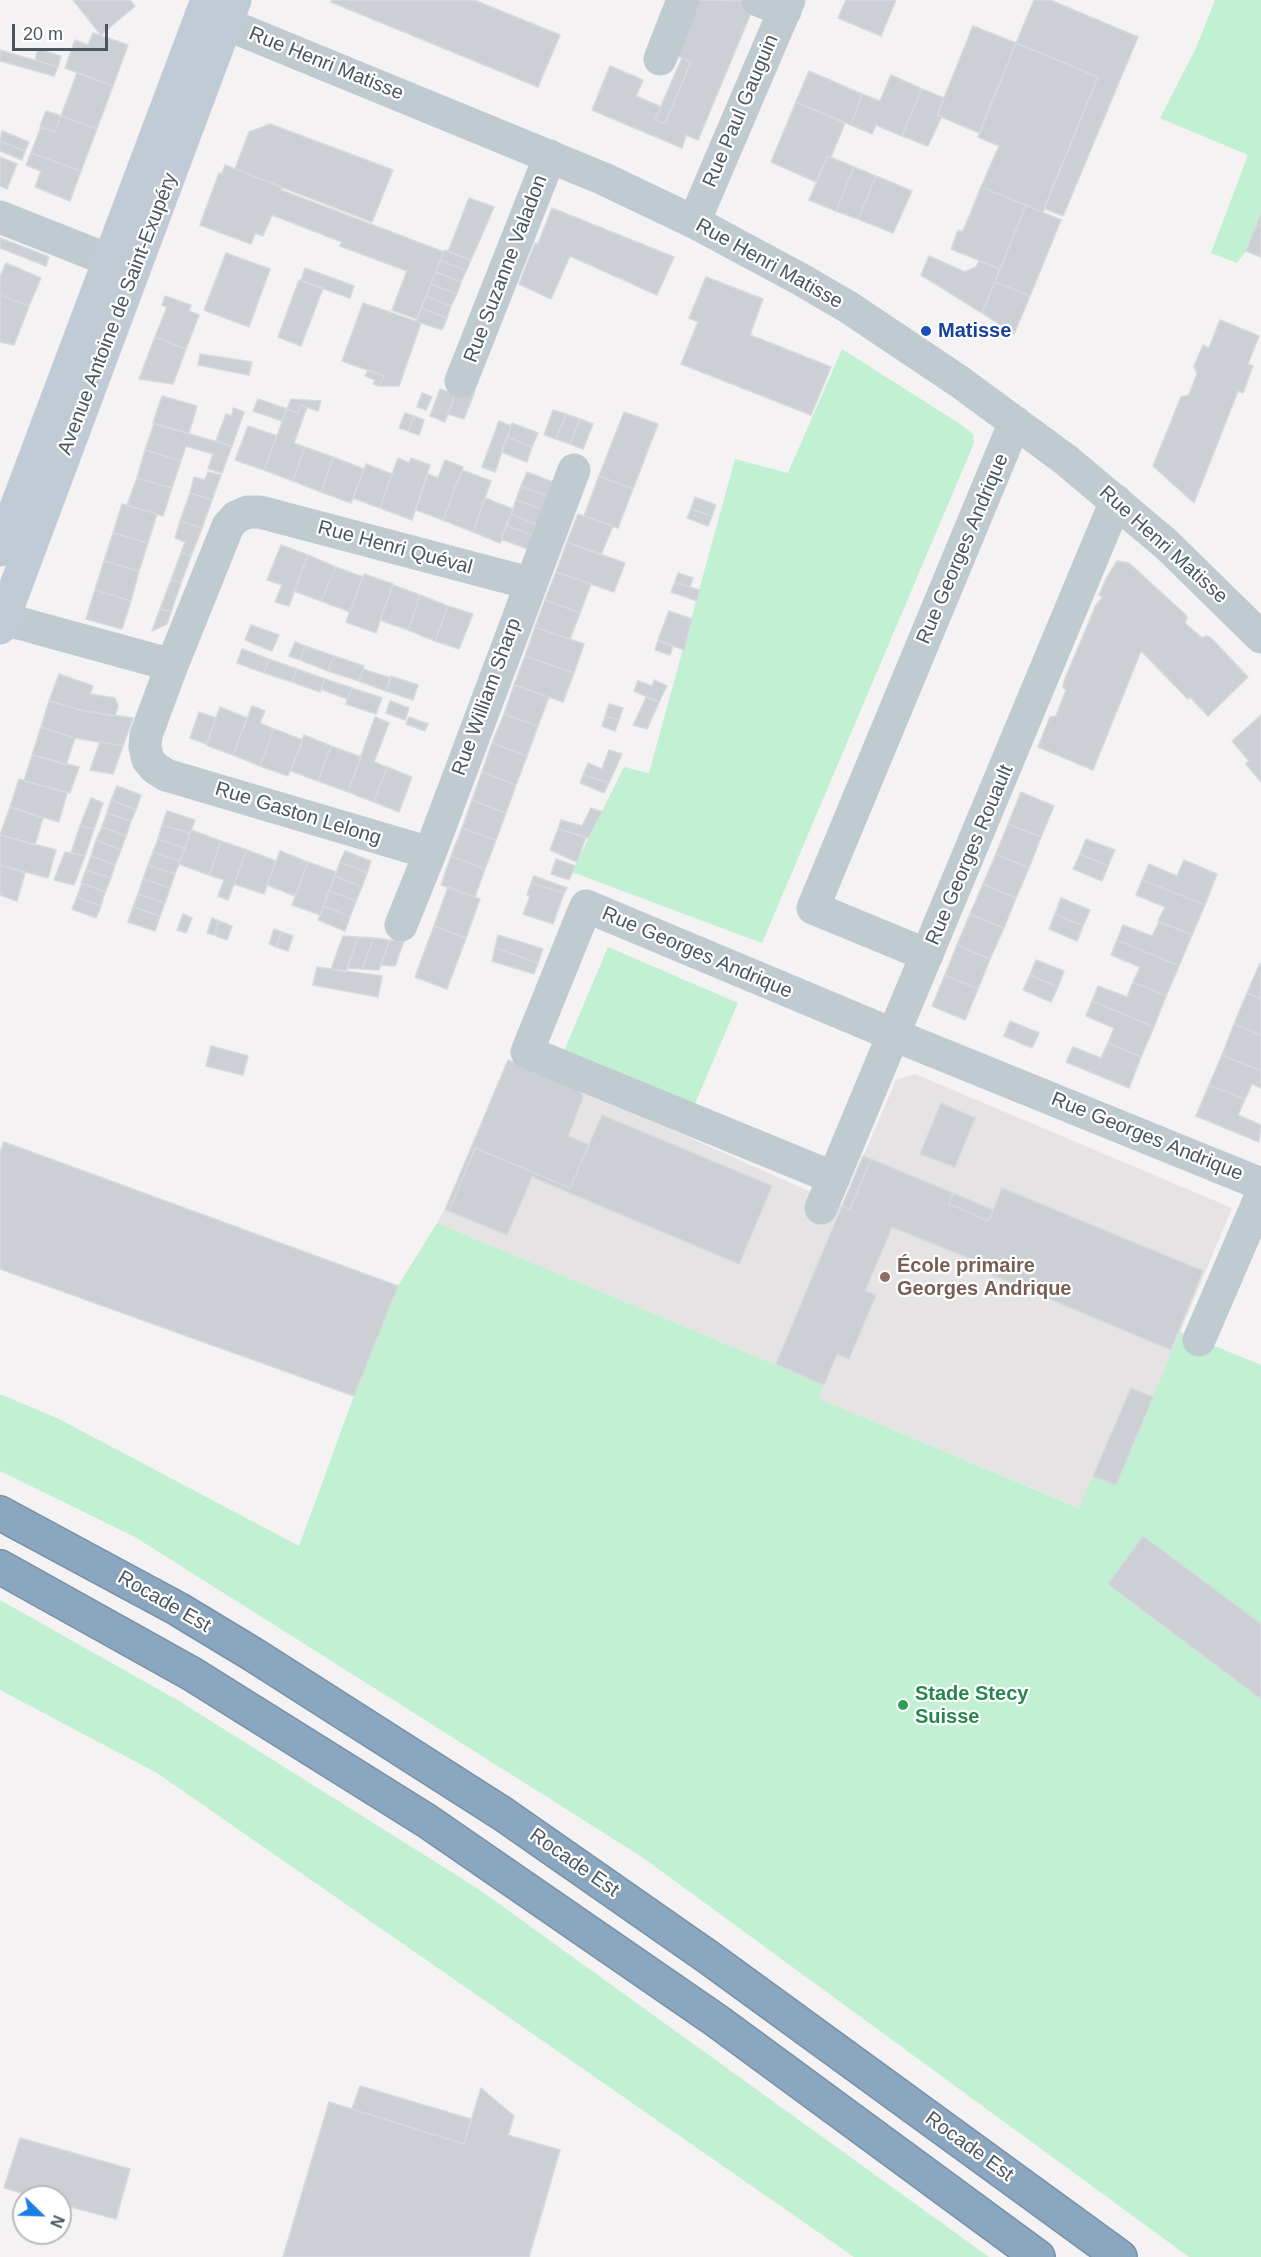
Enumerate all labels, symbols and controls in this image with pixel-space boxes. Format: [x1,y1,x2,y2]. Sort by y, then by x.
scale bar [15,12,111,50]
street label: Rue Henri Matisse [245,22,407,106]
text: 20 m [23,24,63,44]
street label: Rue Paul Gauguin [698,31,784,191]
street label: Avenue Antoine de Saint-Exupéry [53,170,183,458]
street label: Rue Suzanne Valadon [459,172,553,366]
street label: Rue Henri Matisse [691,214,847,314]
place label: Matisse [938,319,1011,343]
marker: Matisse [919,324,933,338]
street label: Rue Georges Andrique [912,450,1014,648]
street label: Rue Henri Matisse [1094,481,1232,609]
street label: Rue Henri Quéval [315,516,475,580]
street label: Rue William Sharp [447,615,527,779]
street label: Rue Georges Rouault [921,761,1019,949]
street label: Rue Gaston Lelong [212,777,384,851]
street label: Rue Georges Andrique [598,902,796,1004]
street label: Rue Georges Andrique [1048,1088,1246,1186]
place label: École primaire Georges Andrique [897,1254,1071,1301]
marker: École primaire Georges Andrique [878,1270,892,1284]
street label: Rocade Est [113,1566,215,1638]
place label: Stade Stecy Suisse [915,1682,1028,1729]
marker: Stade Stecy Suisse [896,1698,910,1712]
street label: Rocade Est [525,1824,623,1902]
street label: Rocade Est [920,2107,1018,2187]
north arrow [12,2185,72,2245]
text: N [47,2213,67,2230]

